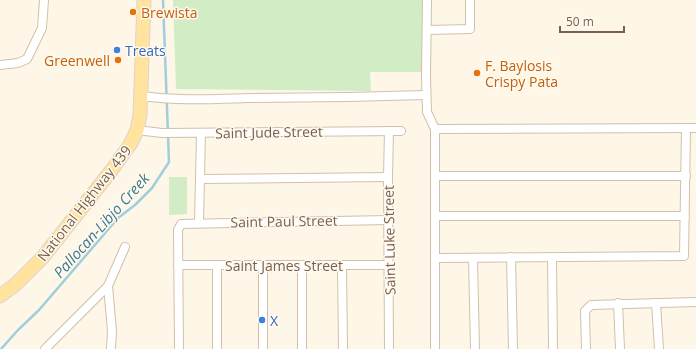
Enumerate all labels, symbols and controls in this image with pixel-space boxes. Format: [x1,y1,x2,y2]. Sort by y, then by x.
place label: Brewista [141,3,197,22]
marker: Brewista [128,7,138,17]
scale bar [560,8,624,34]
text: 50 m [566,13,594,30]
place label: Treats [125,41,166,60]
marker: Treats [112,45,122,55]
place label: Greenwell [44,51,110,70]
marker: Greenwell [113,55,123,65]
place label: F. Baylosis Crispy Pata [485,56,558,91]
marker: F. Baylosis Crispy Pata [472,68,482,78]
street label: Saint Jude Street [215,122,323,142]
street label: National Highway 439 [33,141,135,265]
water label: Pallocan-Libjo Creek [49,168,154,282]
street label: Saint Luke Street [379,185,399,295]
street label: Saint Paul Street [230,211,338,231]
street label: Saint James Street [225,256,343,275]
place label: X [270,311,279,330]
marker: X [257,315,267,325]

